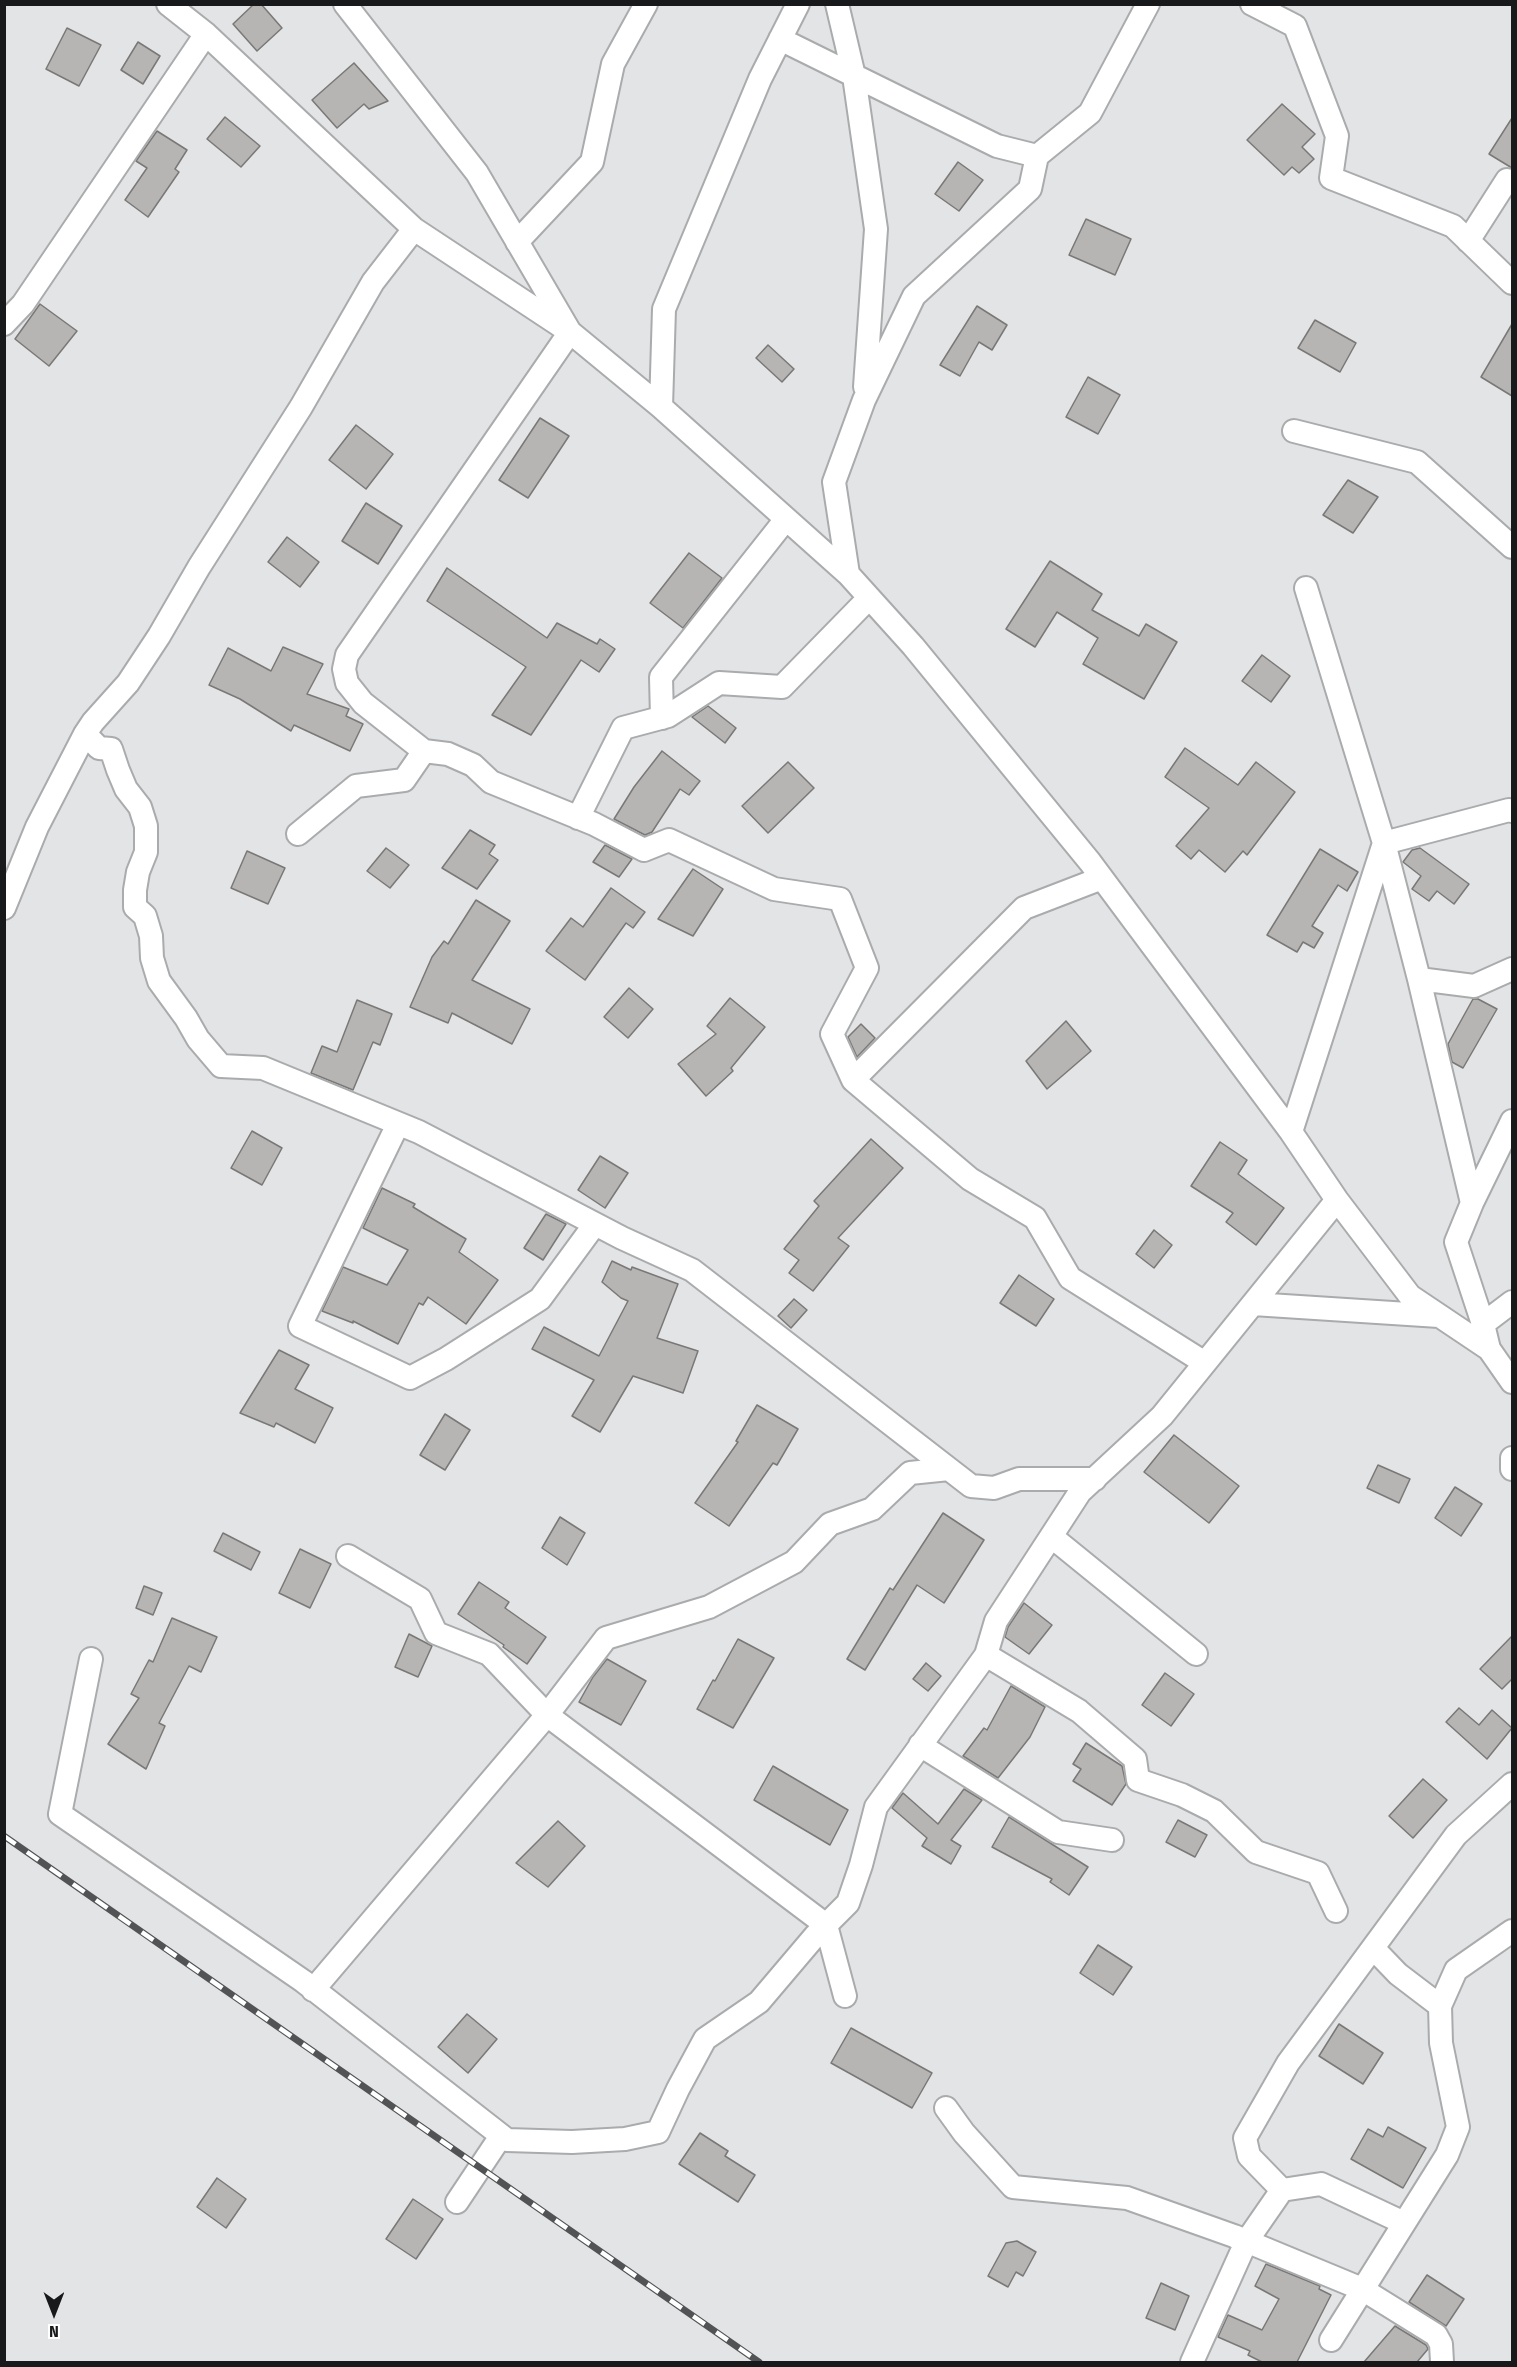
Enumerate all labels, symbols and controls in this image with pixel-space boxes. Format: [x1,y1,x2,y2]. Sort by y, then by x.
north arrow [24,2283,84,2343]
text: N [49,2322,59,2341]

